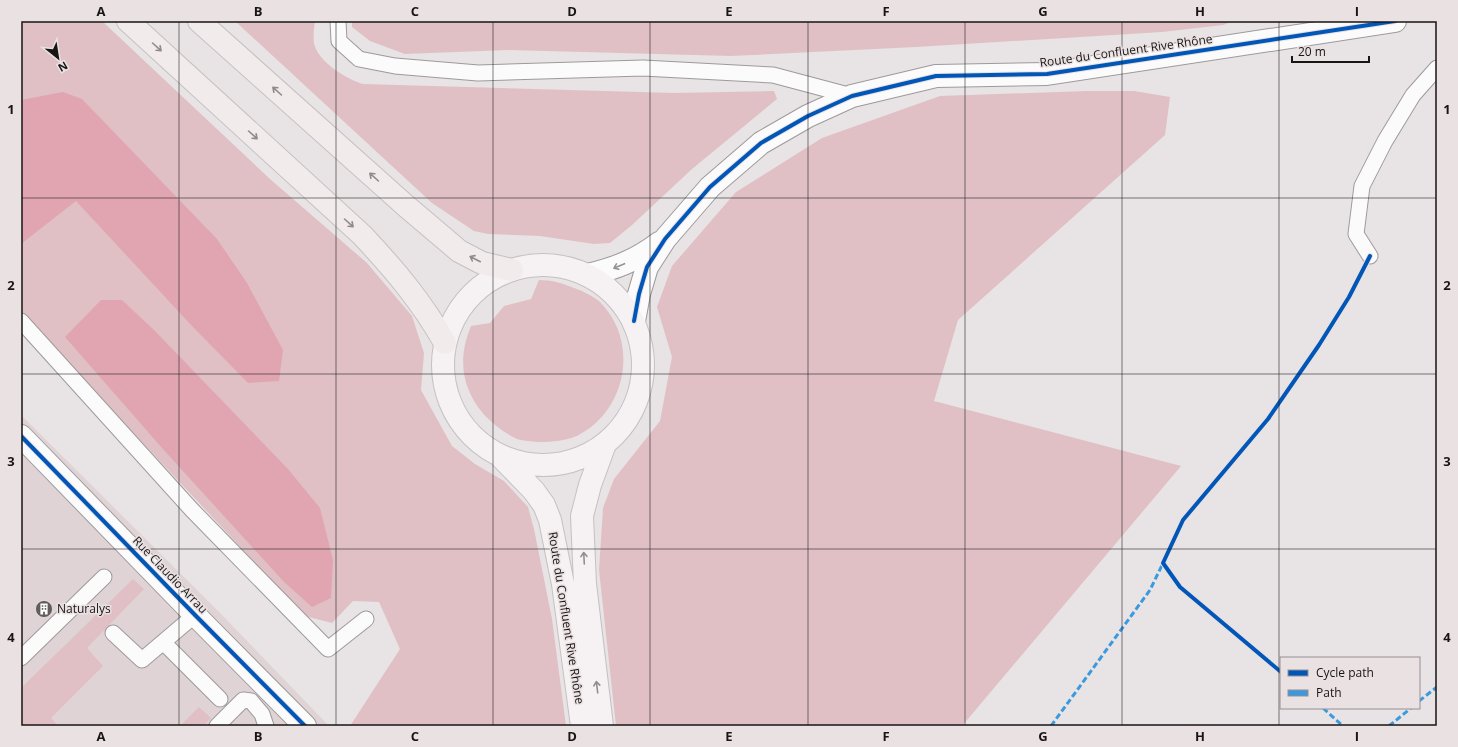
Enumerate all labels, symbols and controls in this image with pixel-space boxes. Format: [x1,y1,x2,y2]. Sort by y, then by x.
text: A [97,2,106,20]
text: B [254,2,263,20]
text: C [411,2,419,20]
text: D [567,2,577,20]
text: E [725,2,733,20]
text: F [882,2,890,20]
text: G [1038,2,1048,20]
text: H [1195,2,1205,20]
text: I [1355,2,1359,20]
street label: Route du Confluent Rive Rhône [1038,30,1214,71]
north arrow [38,38,78,78]
scale bar [1292,38,1369,64]
one-way arrow [152,43,162,52]
text: 20 m [1298,43,1326,60]
text: N [56,58,71,76]
one-way arrow [272,86,282,96]
text: 1 [7,100,15,118]
text: 1 [1443,100,1451,118]
one-way arrow [248,130,258,140]
one-way arrow [369,173,379,182]
one-way arrow [344,218,354,227]
one-way arrow [469,255,481,262]
one-way arrow [614,262,626,270]
text: 2 [7,276,15,294]
text: 2 [1443,276,1451,294]
text: 3 [7,452,15,470]
text: 3 [1443,452,1451,470]
street label: Route du Confluent Rive Rhône [544,530,589,706]
street label: Rue Claudio Arrau [129,532,212,617]
one-way arrow [580,552,588,565]
building icon: Naturalys [34,599,54,619]
place label: Naturalys [57,600,111,617]
text: 4 [7,628,15,646]
text: 4 [1443,628,1451,646]
legend [1280,657,1420,709]
text: Cycle path [1316,664,1374,681]
one-way arrow [594,681,601,694]
text: Path [1316,684,1342,701]
text: A [97,727,106,745]
text: B [254,727,263,745]
text: C [411,727,419,745]
text: D [567,727,577,745]
text: E [725,727,733,745]
text: F [882,727,890,745]
text: G [1038,727,1048,745]
text: H [1195,727,1205,745]
text: I [1355,727,1359,745]

